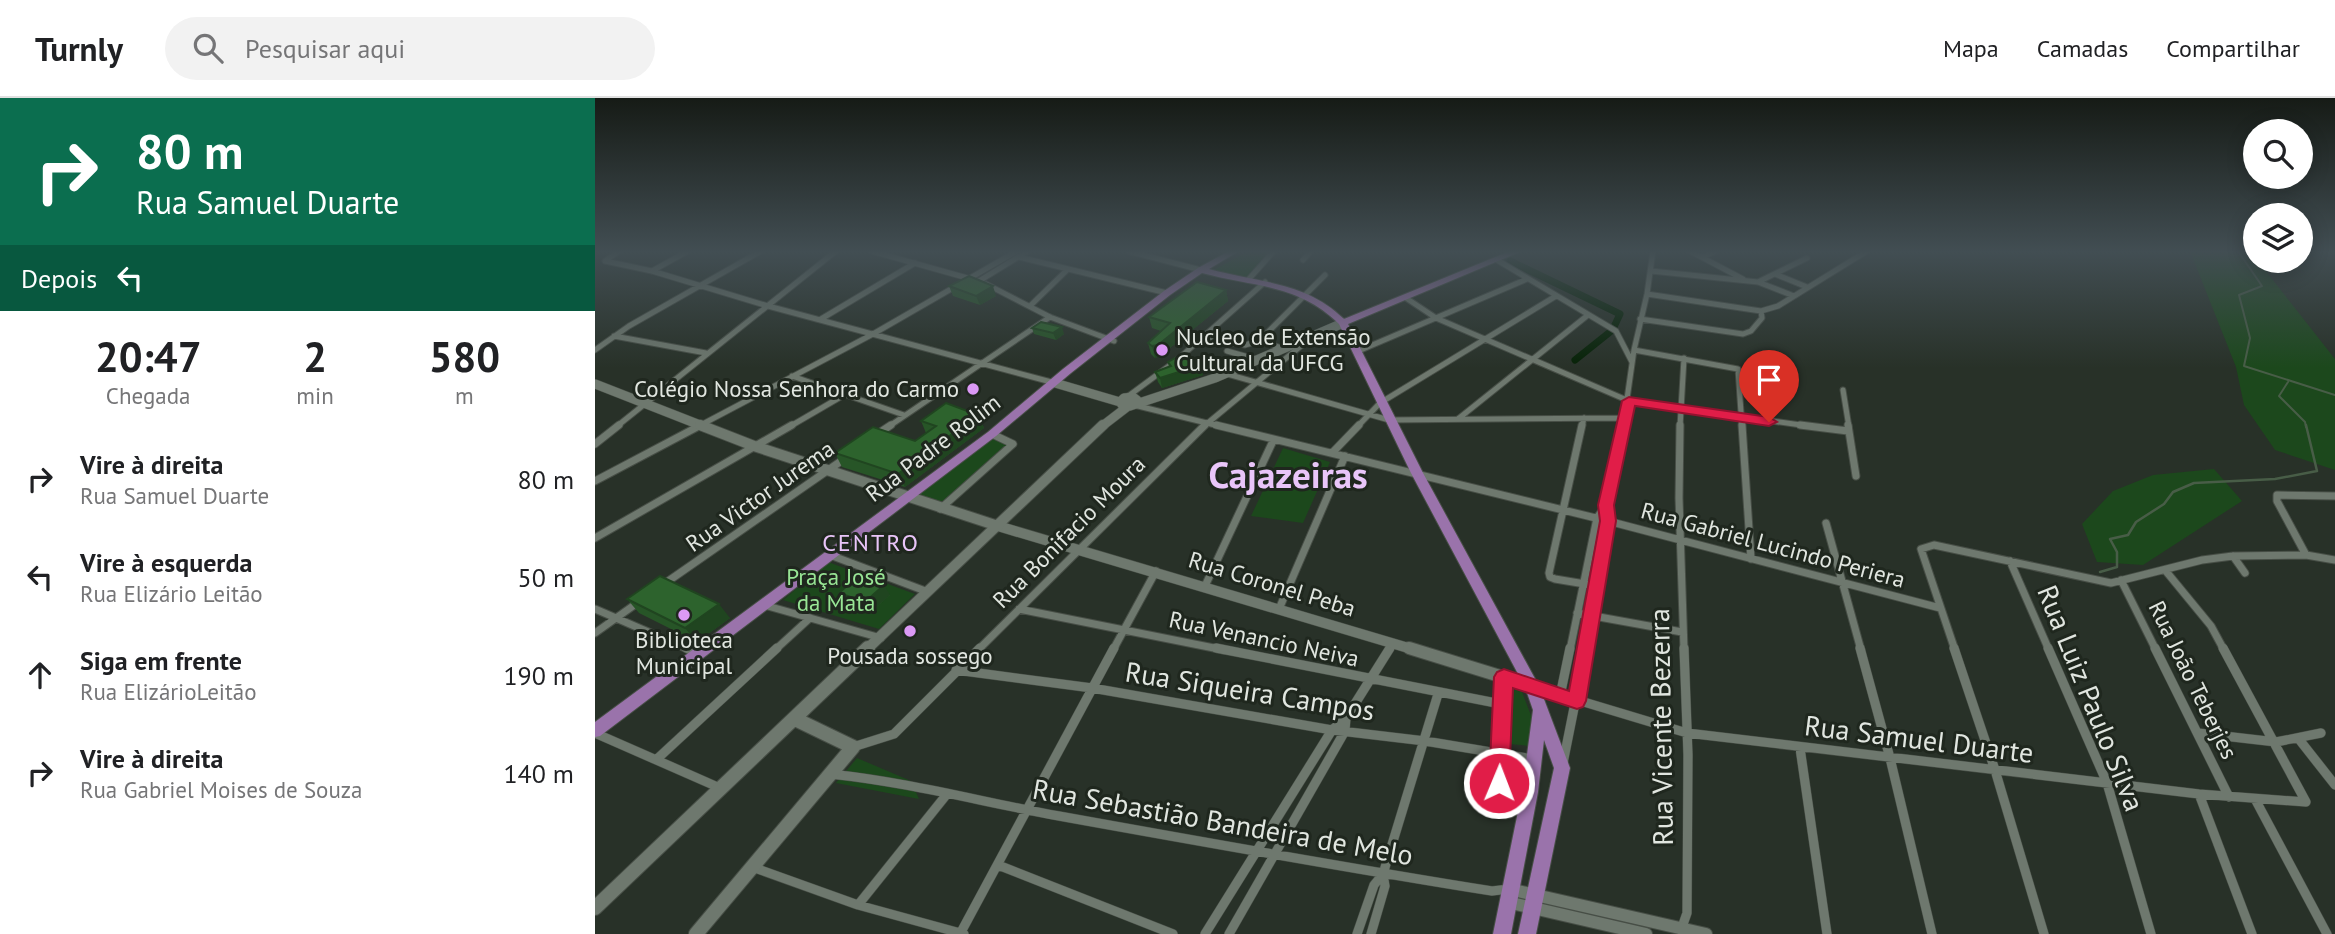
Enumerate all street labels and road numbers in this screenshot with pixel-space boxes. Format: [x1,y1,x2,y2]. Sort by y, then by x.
street label: Rua Padre Rolim [860,387,1006,508]
street label: Rua Victor Jurema [680,434,840,558]
street label: Rua Bonifacio Moura [986,449,1151,614]
street label: Rua Gabriel Lucindo Periera [1638,495,1908,594]
street label: Rua Coronel Peba [1185,544,1359,623]
street label: Rua Luiz Paulo Silva [2029,579,2154,816]
street label: Rua João Teberjes [2143,596,2244,764]
street label: Rua Venancio Neiva [1166,604,1362,673]
street label: Rua Vicente Bezerra [1640,608,1681,846]
street label: Rua Siqueira Campos [1123,653,1377,728]
street label: Rua Samuel Duarte [1802,706,2036,771]
street label: Rua Sebastião Bandeira de Melo [1030,770,1416,873]

